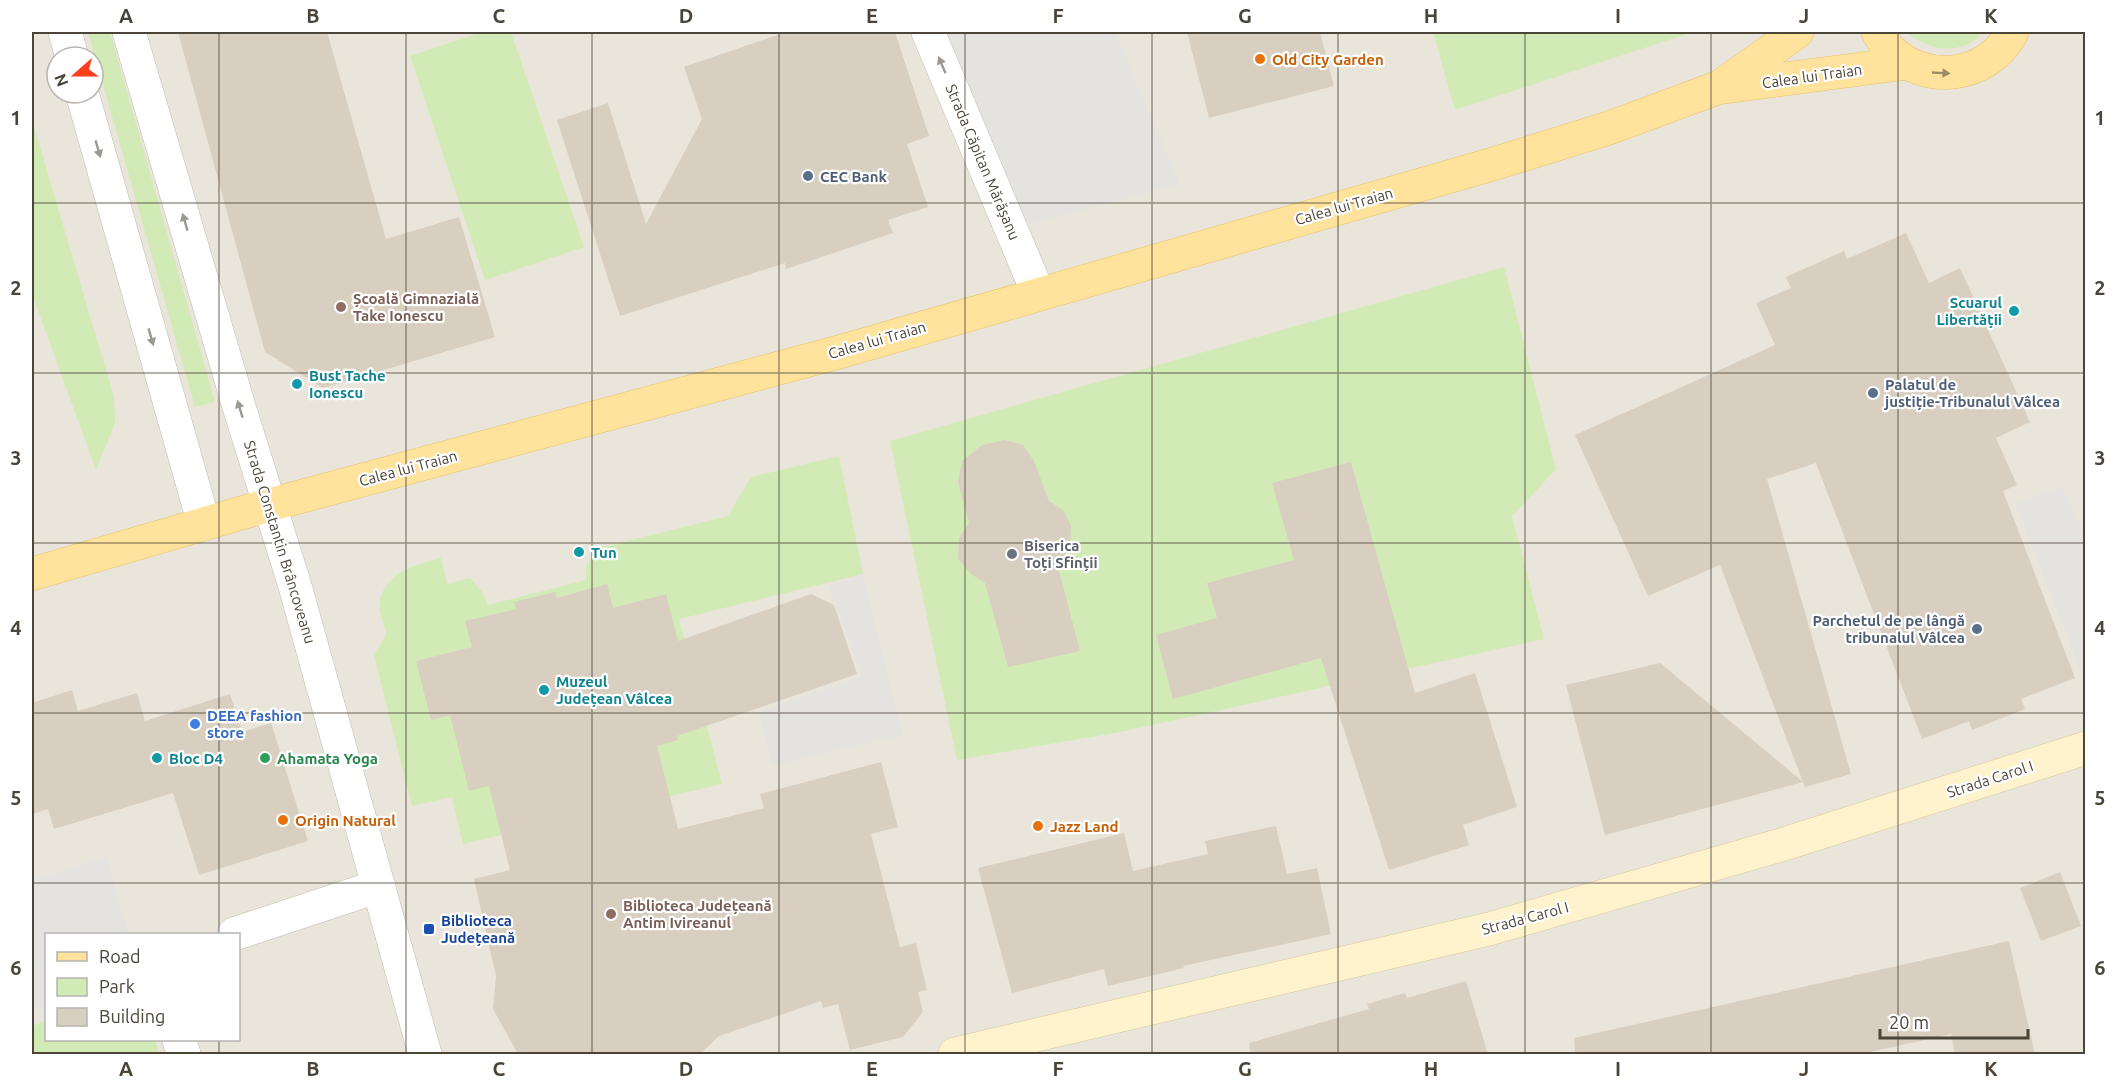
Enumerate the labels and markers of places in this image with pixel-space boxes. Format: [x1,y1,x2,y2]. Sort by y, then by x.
place label: Old City Garden [1272,51,1384,68]
marker: Old City Garden [1253,52,1267,66]
place label: CEC Bank [820,168,887,185]
marker: CEC Bank [801,169,815,183]
place label: Școală Gimnazială Take Ionescu [353,290,479,324]
place label: Scuarul Libertății [1937,294,2002,328]
marker: Școală Gimnazială Take Ionescu [334,300,348,314]
marker: Scuarul Libertății [2007,304,2021,318]
place label: Bust Tache Ionescu [309,367,386,401]
place label: Palatul de justiție-Tribunalul Vâlcea [1883,376,2060,410]
marker: Bust Tache Ionescu [290,377,304,391]
marker: Palatul de justiție-Tribunalul Vâlcea [1866,386,1880,400]
place label: Biserica Toți Sfinții [1024,537,1098,571]
place label: Tun [591,544,617,561]
marker: Tun [572,545,586,559]
marker: Biserica Toți Sfinții [1005,547,1019,561]
place label: Parchetul de pe lângă tribunalul Vâlcea [1812,612,1965,646]
marker: Parchetul de pe lângă tribunalul Vâlcea [1970,622,1984,636]
place label: Muzeul Județean Vâlcea [556,673,672,707]
marker: Muzeul Județean Vâlcea [537,683,551,697]
place label: DEEA fashion store [207,707,302,741]
marker: DEEA fashion store [188,717,202,731]
place label: Bloc D4 [169,750,223,767]
place label: Ahamata Yoga [277,750,378,767]
marker: Bloc D4 [150,751,164,765]
marker: Ahamata Yoga [258,751,272,765]
place label: Origin Natural [295,812,396,829]
marker: Origin Natural [276,813,290,827]
place label: Jazz Land [1050,818,1119,835]
marker: Jazz Land [1031,819,1045,833]
place label: Biblioteca Județeană Antim Ivireanul [623,897,772,931]
marker: Biblioteca Județeană Antim Ivireanul [604,907,618,921]
place label: Biblioteca Județeană [441,912,515,946]
marker: Biblioteca Județeană [422,922,436,936]

